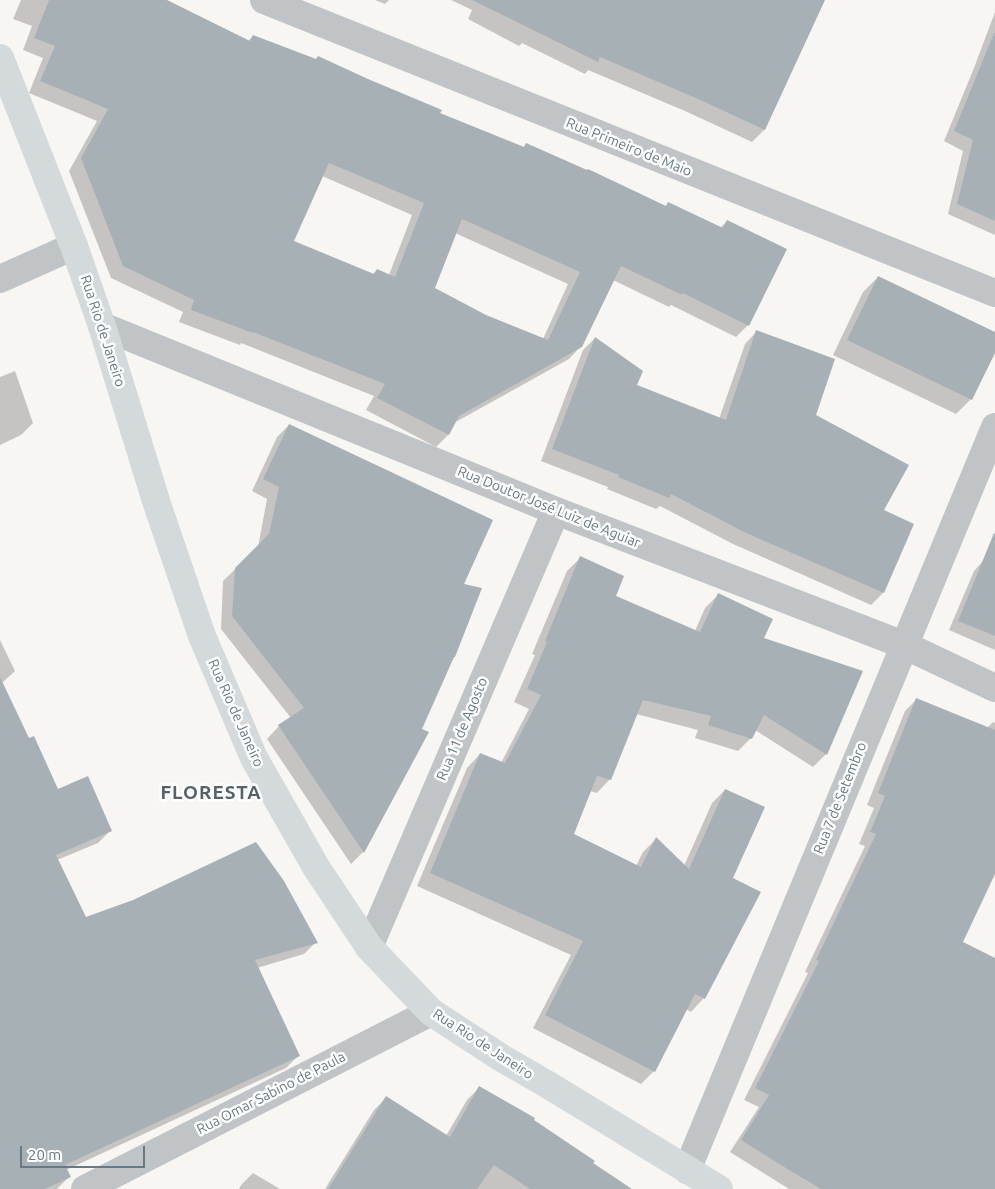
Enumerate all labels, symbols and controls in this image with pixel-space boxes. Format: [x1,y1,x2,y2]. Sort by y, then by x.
street label: Rua Primeiro de Maio [564,114,694,180]
street label: Rua Rio de Janeiro [77,273,129,389]
street label: Rua Doutor José Luiz de Aguiar [455,463,643,551]
street label: Rua Rio de Janeiro [205,656,267,770]
street label: Rua 11 de Agosto [433,675,491,783]
street label: Rua 7 de Setembro [810,740,870,856]
district label: FLORESTA [159,782,263,804]
street label: Rua Rio de Janeiro [430,1005,536,1083]
street label: Rua Omar Sabino de Paula [194,1048,348,1138]
scale bar [22,1136,148,1168]
text: 20 m [28,1146,61,1163]

